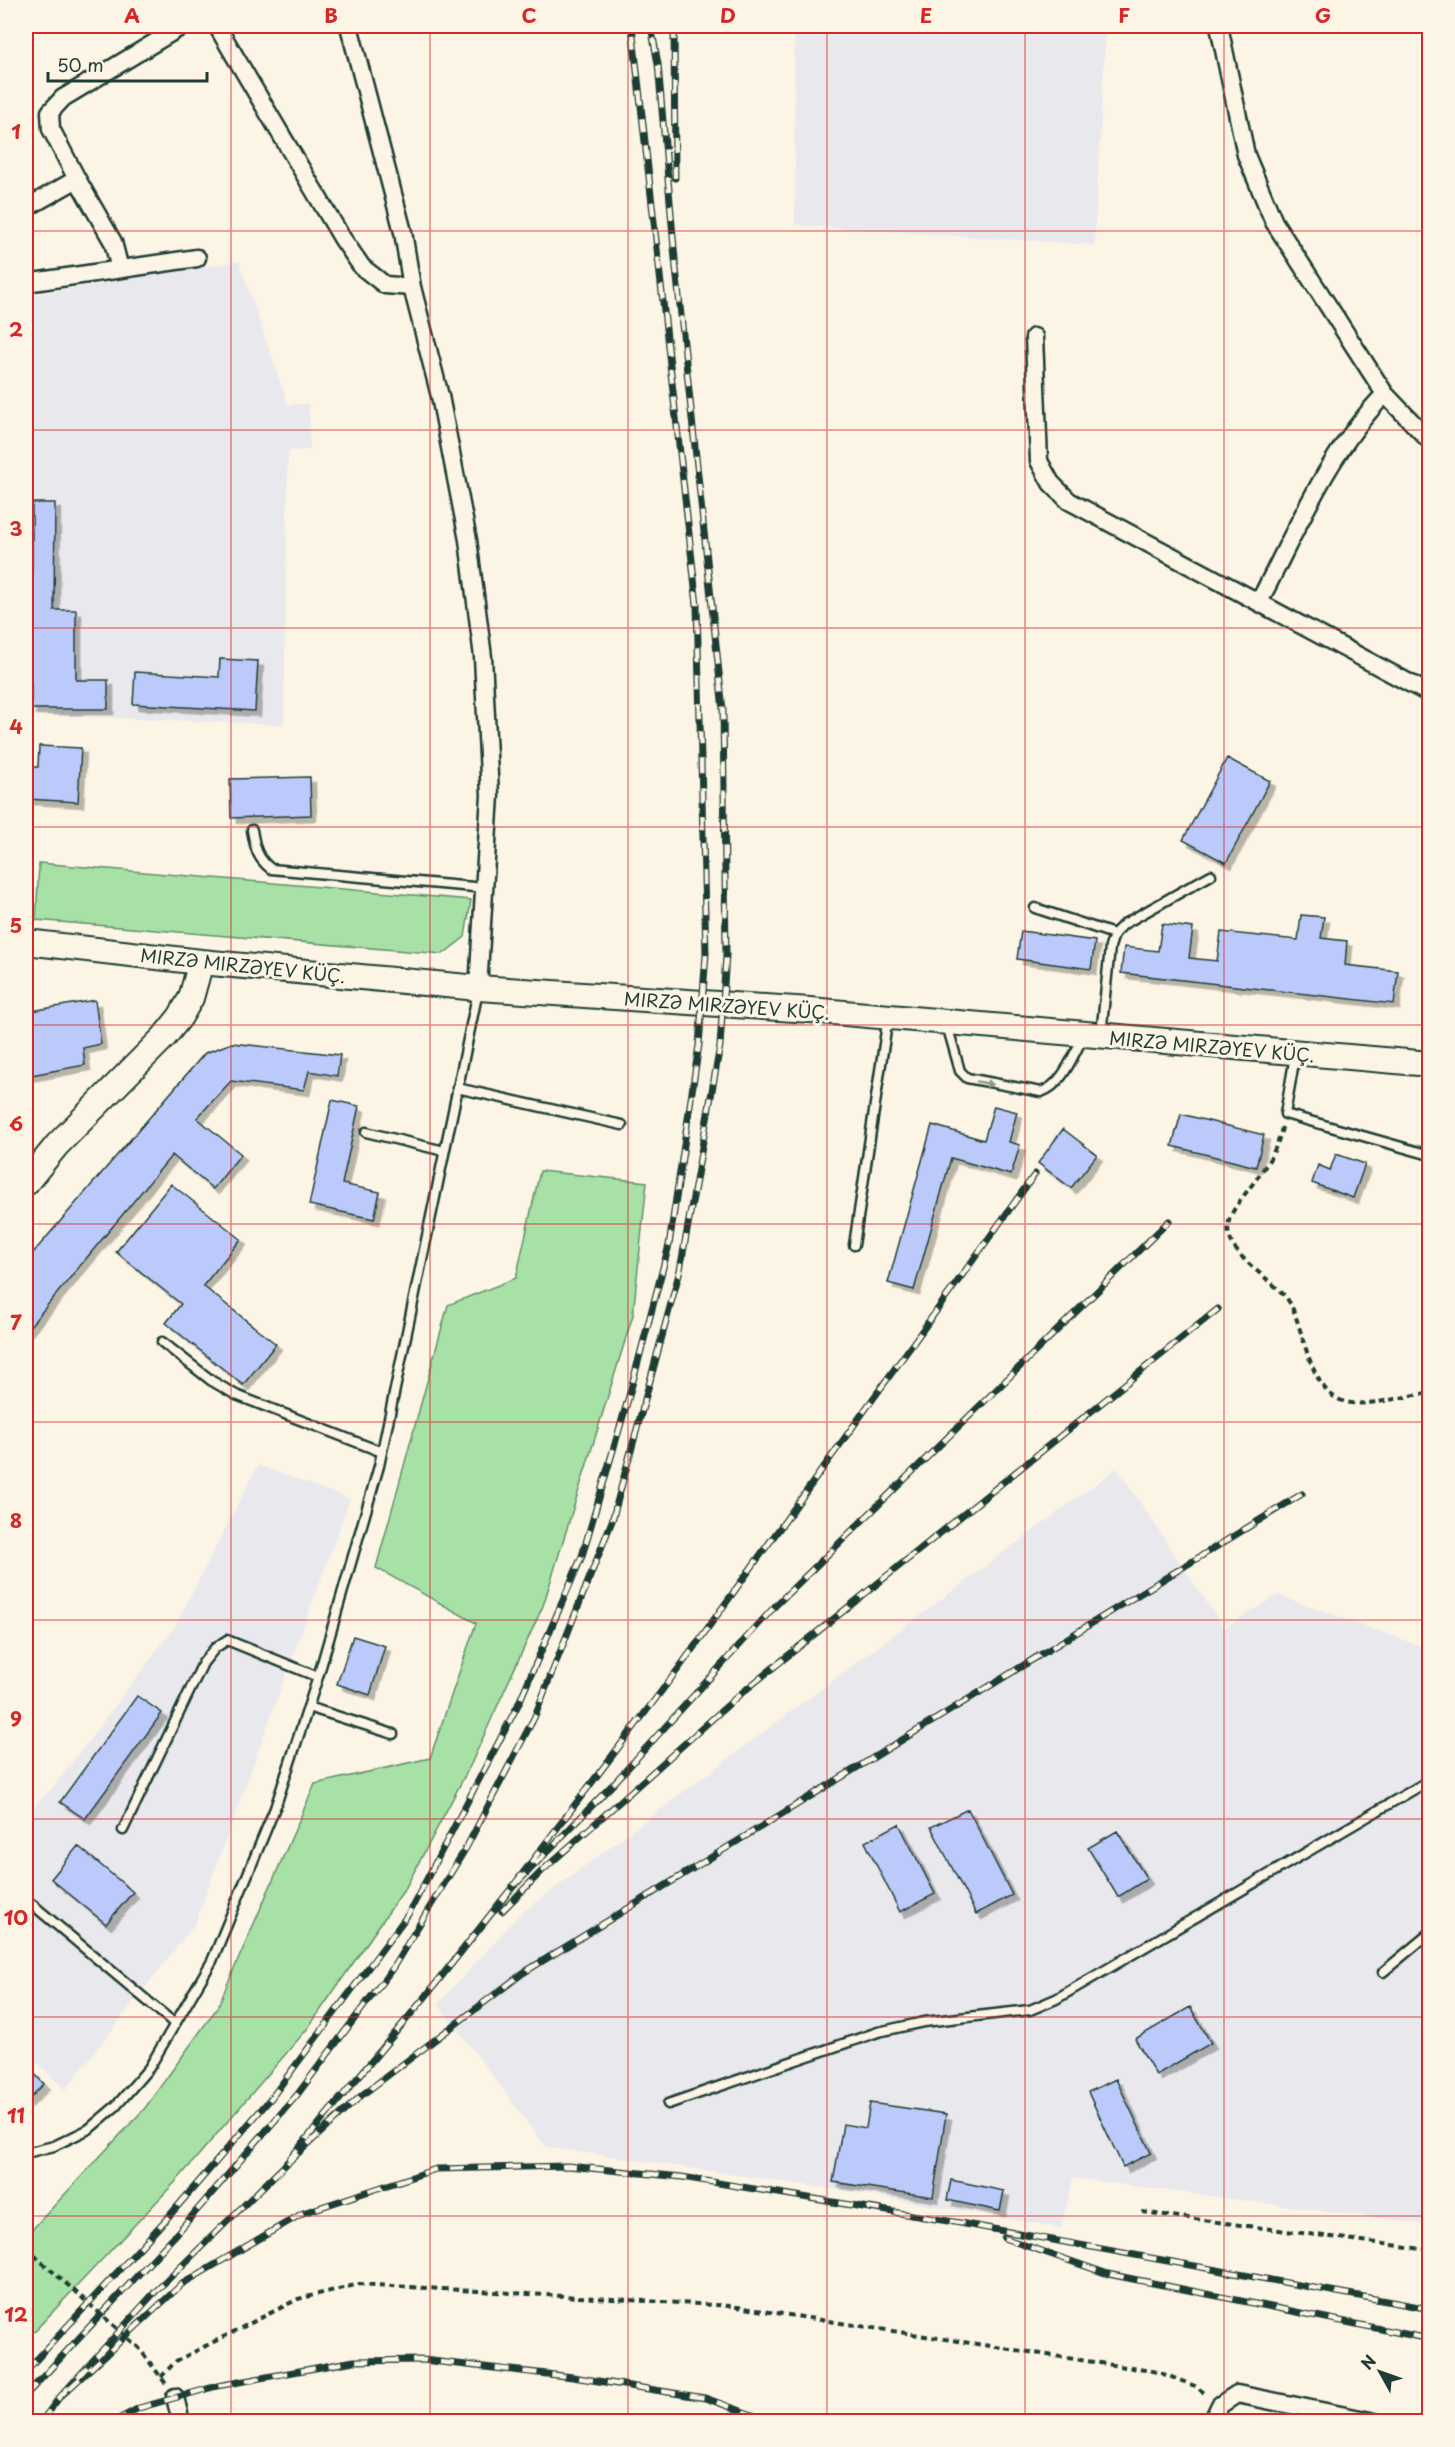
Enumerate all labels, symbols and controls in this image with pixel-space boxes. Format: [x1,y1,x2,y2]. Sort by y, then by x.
text: A [124,0,140,30]
text: B [324,0,338,30]
text: C [521,0,537,30]
text: D [720,0,736,30]
text: E [920,0,932,30]
text: F [1118,0,1130,30]
text: G [1315,0,1331,30]
scale bar [48,45,207,83]
text: 50 m [57,51,104,78]
text: 1 [11,116,21,146]
text: 2 [9,314,23,344]
text: 3 [9,513,23,543]
text: 4 [9,711,23,741]
text: 5 [10,910,22,940]
street label: MIRZƏ MIRZƏYEV KÜÇ. [139,941,347,989]
street label: MIRZƏ MIRZƏYEV KÜÇ. [623,984,831,1026]
street label: MIRZƏ MIRZƏYEV KÜÇ. [1108,1024,1316,1068]
one-way arrow [976,1078,995,1087]
text: 6 [9,1108,23,1138]
text: 7 [10,1307,22,1337]
text: 8 [10,1505,22,1535]
text: 9 [10,1703,22,1733]
text: 10 [4,1902,28,1932]
text: 11 [7,2100,25,2130]
text: 12 [4,2299,28,2329]
north arrow [1350,2342,1410,2402]
text: N [1354,2349,1381,2374]

